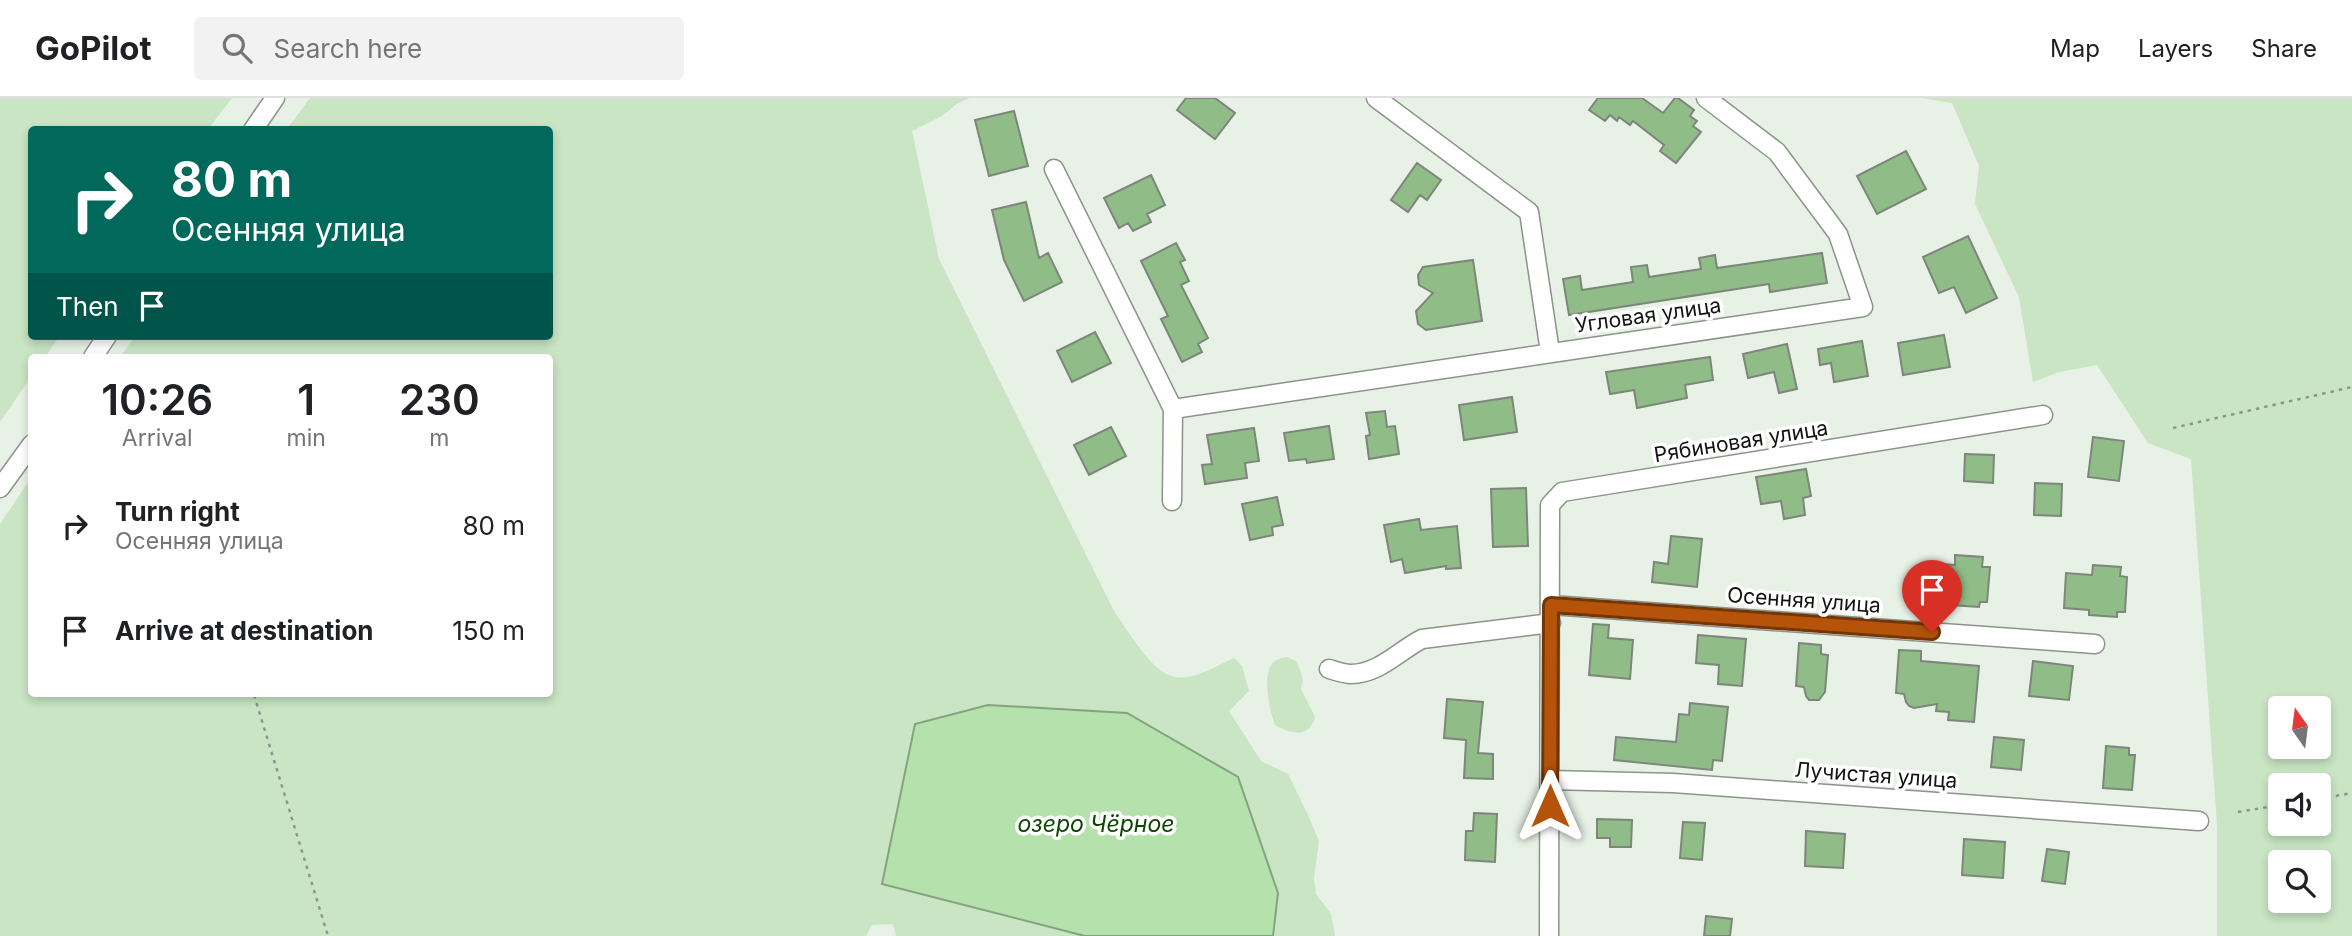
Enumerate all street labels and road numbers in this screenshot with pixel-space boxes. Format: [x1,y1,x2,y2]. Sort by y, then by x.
street label: Угловая улица [1573,292,1723,338]
street label: Рябиновая улица [1652,415,1830,467]
street label: Осенняя улица [1726,582,1882,618]
street label: Лучистая улица [1794,757,1958,793]

